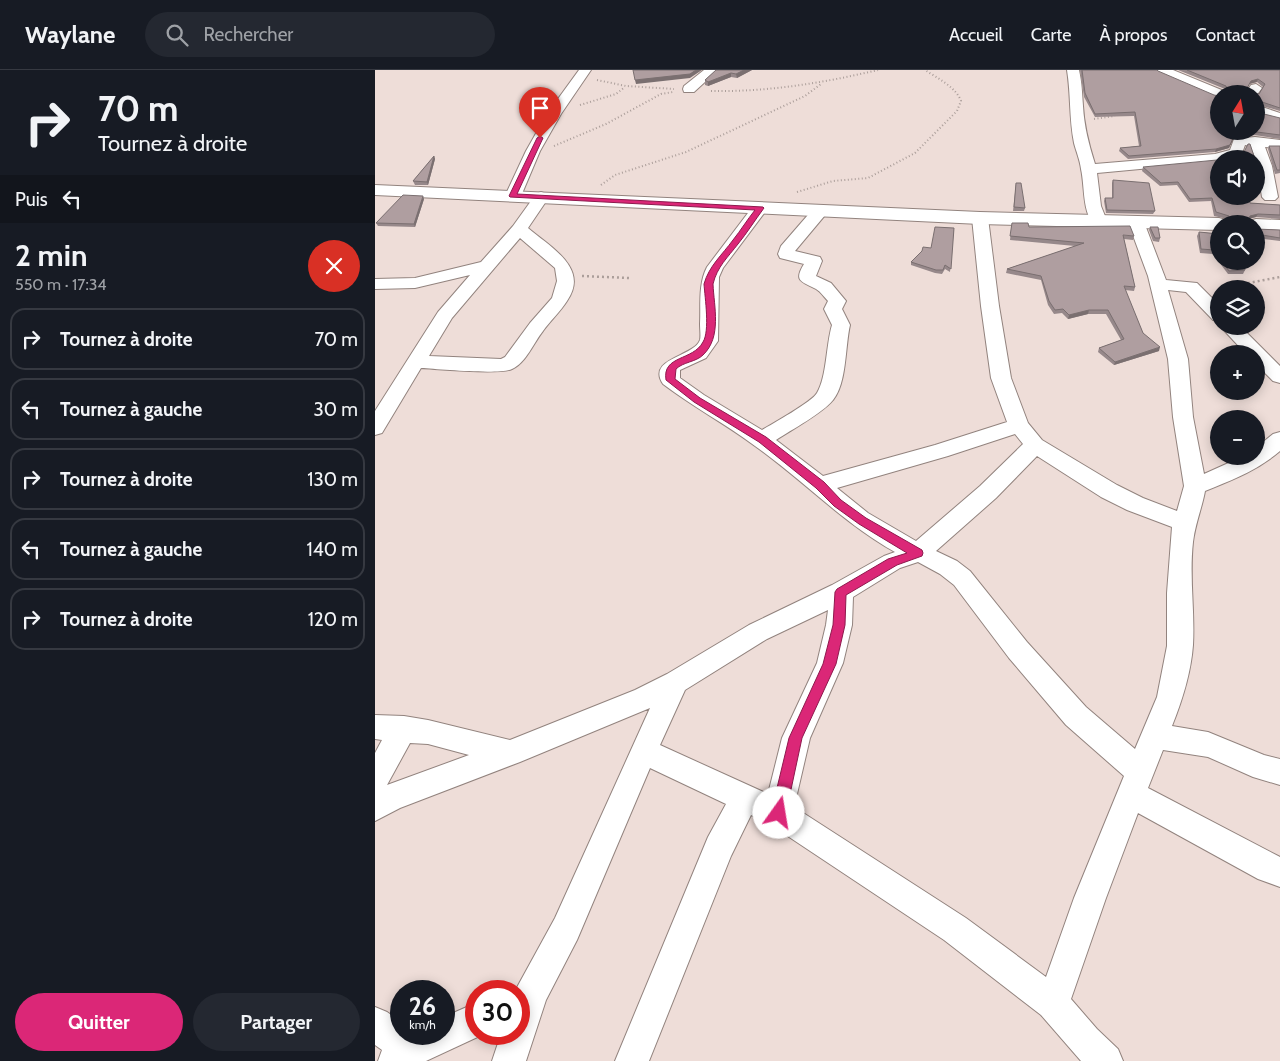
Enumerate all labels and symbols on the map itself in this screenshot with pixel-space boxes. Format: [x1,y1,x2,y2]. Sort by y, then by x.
north arrow [1210,85,1265,140]
pin [519,87,561,138]
position arrow [752,786,804,838]
speed limit sign: 30 [465,980,530,1045]

